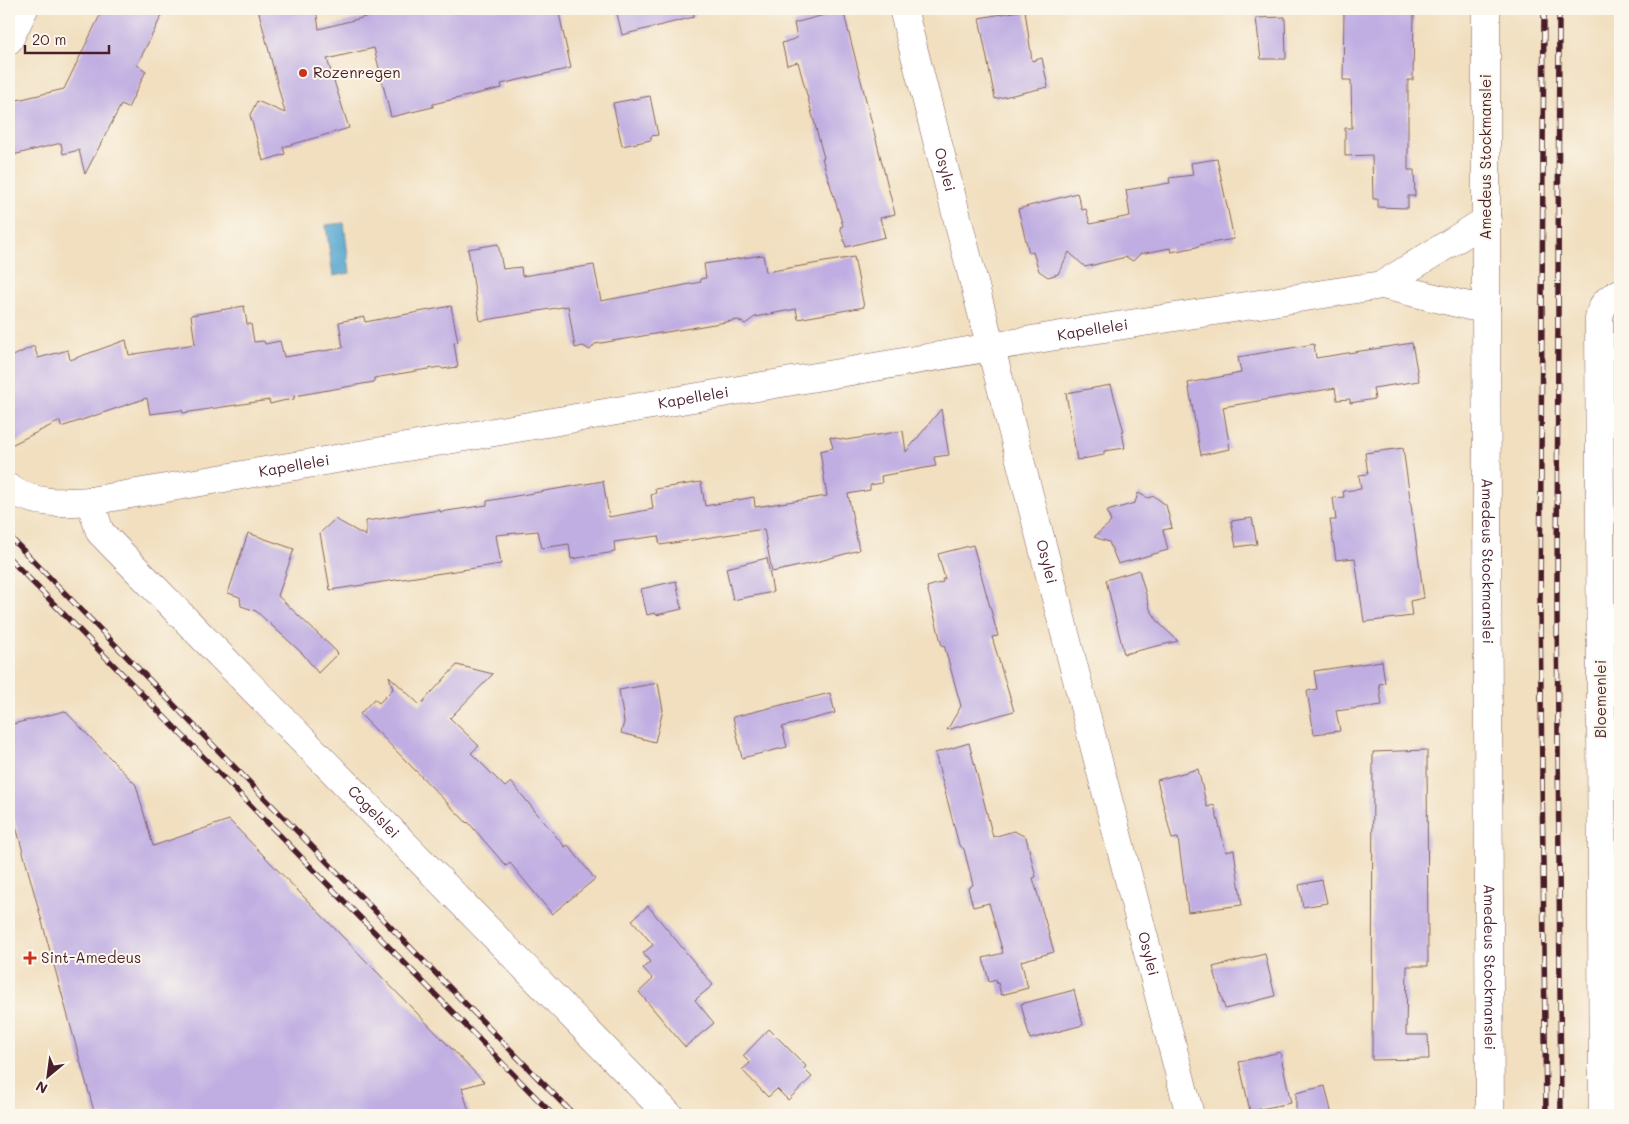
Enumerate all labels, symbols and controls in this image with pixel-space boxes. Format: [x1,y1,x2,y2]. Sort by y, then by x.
scale bar [25,22,109,54]
text: 20 m [32,29,66,49]
place label: Rozenregen [313,62,401,82]
marker: Rozenregen [297,67,309,79]
street label: Amedeus Stockmanslei [1475,74,1495,240]
street label: Osylei [930,145,961,194]
street label: Kapellelei [1056,313,1129,345]
street label: Kapellelei [656,381,730,413]
street label: Kapellelei [257,449,331,481]
street label: Amedeus Stockmanslei [1478,478,1499,644]
street label: Osylei [1032,537,1063,586]
street label: Bloemenlei [1590,660,1610,738]
street label: Cogelslei [344,781,404,842]
street label: Amedeus Stockmanslei [1480,884,1501,1050]
street label: Osylei [1134,929,1164,978]
place label: Sint-Amedeus [41,947,141,967]
marker: Sint-Amedeus [23,951,37,965]
north arrow [22,1052,72,1102]
text: N [32,1077,51,1099]

